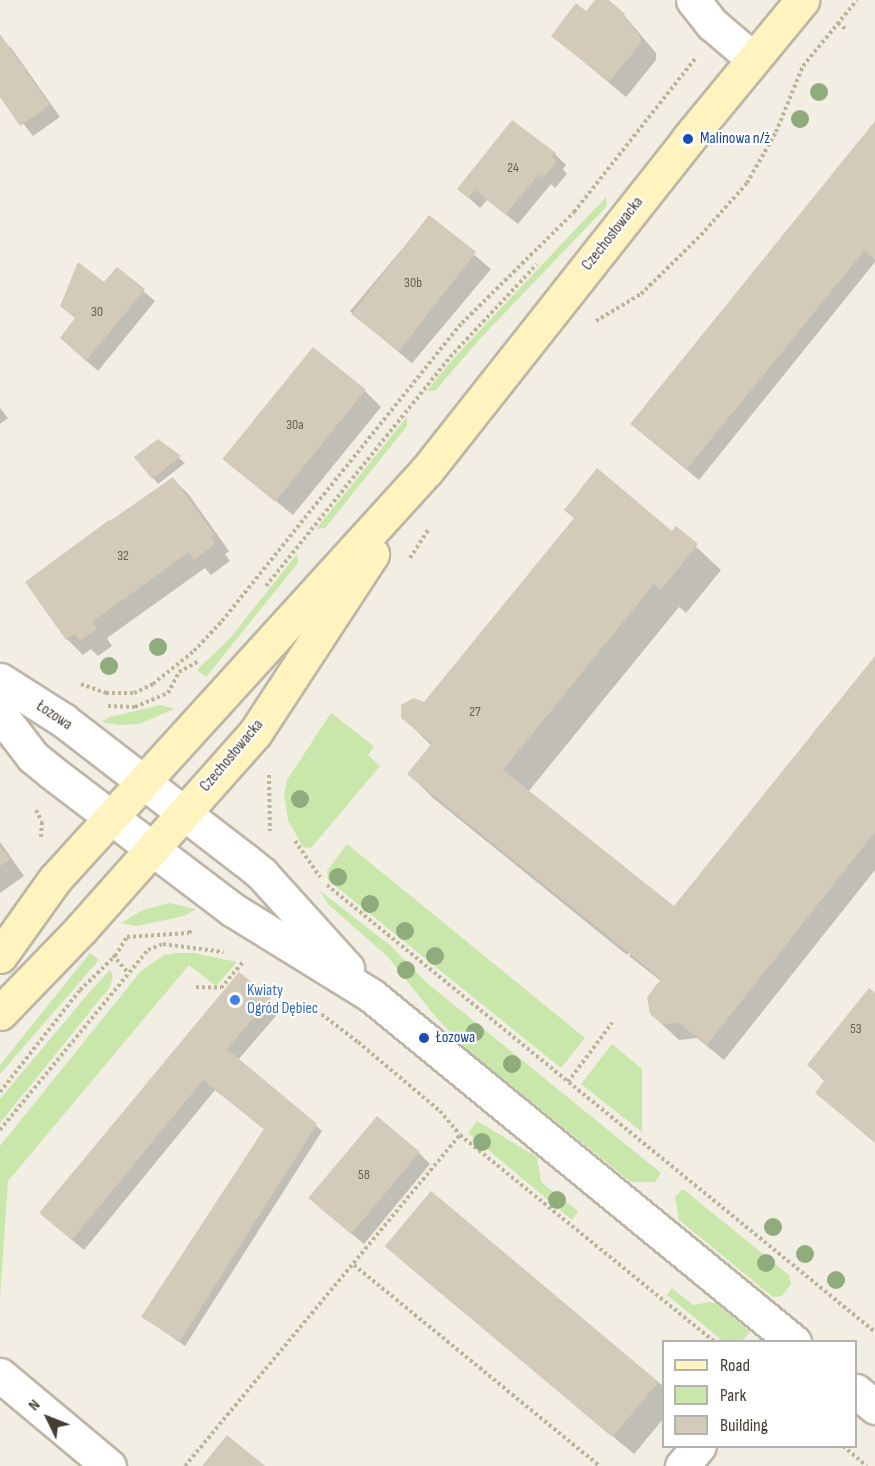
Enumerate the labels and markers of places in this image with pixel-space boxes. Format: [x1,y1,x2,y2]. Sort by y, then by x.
place label: Malinowa n/ż [700,129,770,149]
marker: Malinowa n/ż [681,132,695,146]
place label: Kwiaty Ogród Dębiec [247,981,318,1019]
marker: Kwiaty Ogród Dębiec [228,993,242,1007]
place label: Łozowa [436,1028,475,1048]
marker: Łozowa [417,1031,431,1045]

